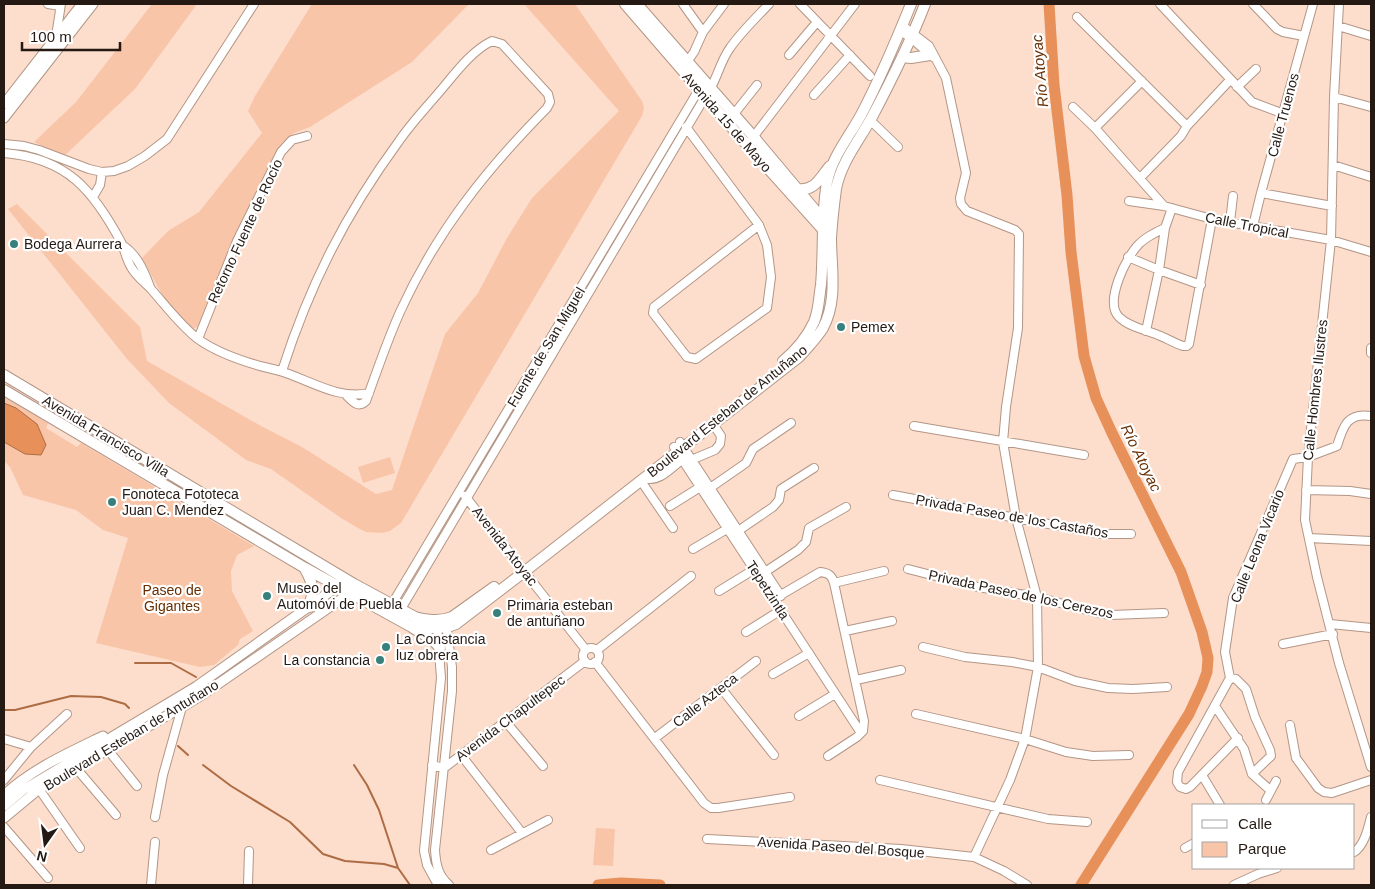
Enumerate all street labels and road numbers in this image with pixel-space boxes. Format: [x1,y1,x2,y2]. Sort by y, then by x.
street label: Avenida 15 de Mayo [679,69,775,175]
street label: Calle Truenos [1264,71,1302,159]
street label: Retorno Fuente de Rocío [205,156,286,306]
street label: Calle Tropical [1204,209,1290,241]
street label: Fuente de San Miguel [504,284,588,410]
street label: Calle Hombres Ilustres [1300,319,1330,461]
street label: Boulevard Esteban de Antuñano [644,341,810,480]
street label: Avenida Francisco Villa [40,392,172,480]
street label: Calle Leona Vicario [1227,487,1287,605]
street label: Privada Paseo de los Castaños [914,491,1110,541]
street label: Avenida Atoyac [469,503,541,589]
street label: Tepetzintla [743,558,793,623]
street label: Privada Paseo de los Cerezos [927,567,1115,621]
street label: Calle Azteca [669,670,741,730]
street label: Avenida Chapultepec [452,672,568,764]
street label: Boulevard Esteban de Antuñano [41,676,221,794]
street label: Avenida Paseo del Bosque [757,833,925,861]

